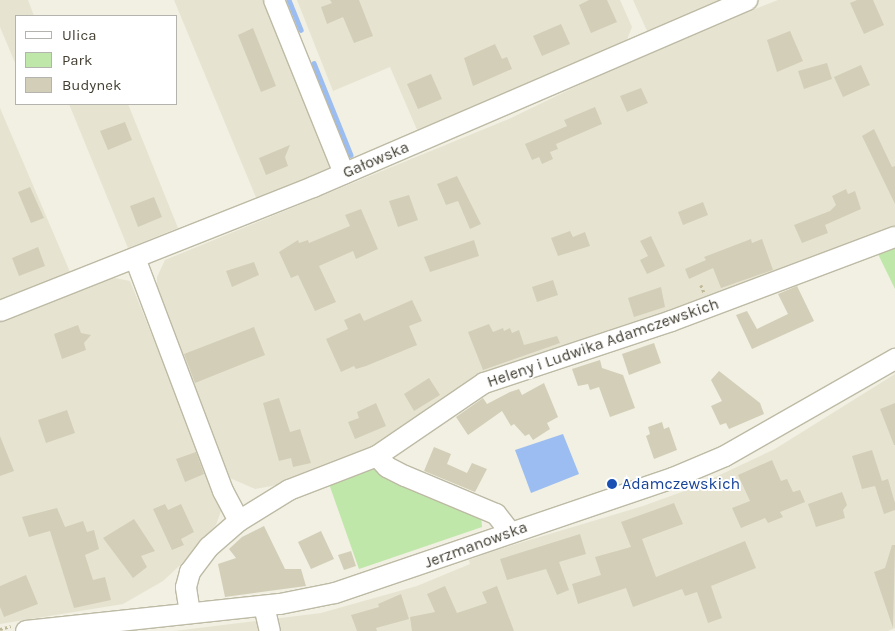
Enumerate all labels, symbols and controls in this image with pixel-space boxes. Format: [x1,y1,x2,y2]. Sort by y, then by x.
legend [15,15,178,105]
text: Ulica [62,26,96,44]
text: Park [62,51,92,69]
text: Budynek [62,76,121,94]
street label: Gałowska [340,137,412,183]
street label: Heleny i Ludwika Adamczewskich [485,294,721,392]
place label: Adamczewskich [622,474,740,494]
marker: Adamczewskich [606,478,618,490]
street label: Jerzmanowska [422,518,530,572]

